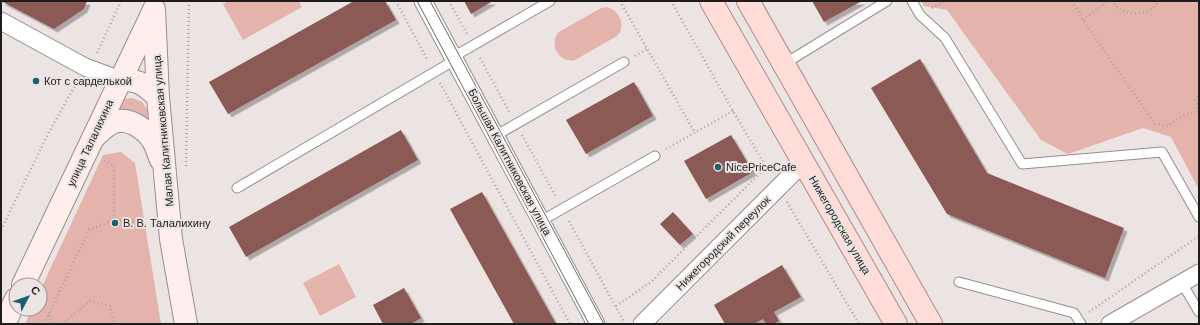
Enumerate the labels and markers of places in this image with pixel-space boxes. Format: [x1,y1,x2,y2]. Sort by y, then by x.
place label: Кот с сарделькой [44,75,132,87]
marker: Кот с сарделькой [31,76,41,86]
place label: NicePriceCafe [726,161,796,173]
marker: NicePriceCafe [713,162,723,172]
place label: В. В. Талалихину [123,217,211,229]
marker: В. В. Талалихину [110,218,120,228]

